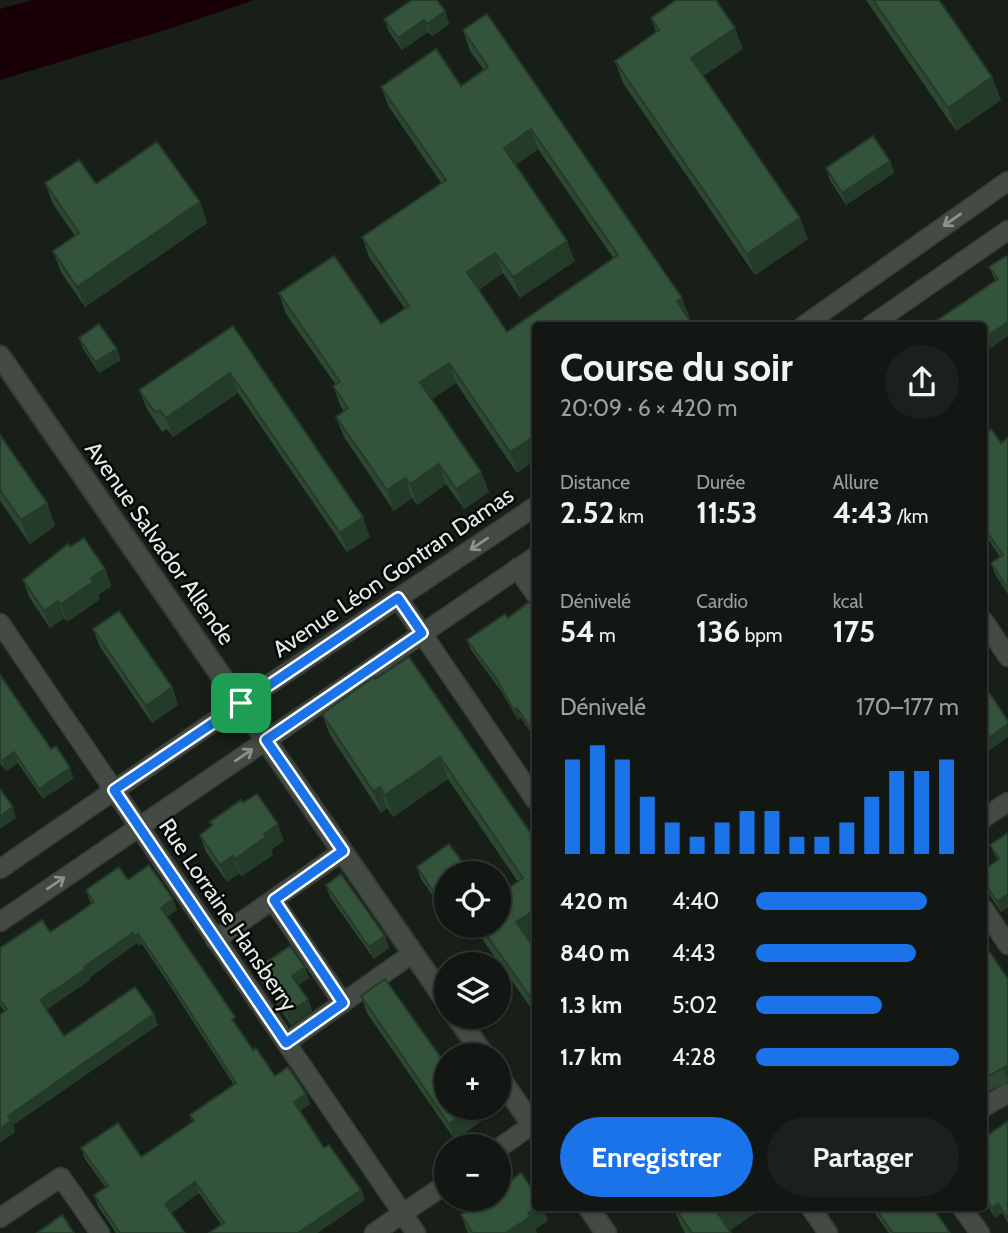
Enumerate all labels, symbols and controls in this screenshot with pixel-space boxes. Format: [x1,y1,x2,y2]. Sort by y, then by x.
one-way arrow [943,213,962,227]
text: Course du soir [560,344,793,391]
button: share [885,345,959,419]
text: 20:09 · 6 × 420 m [560,394,737,422]
street label: Avenue Salvador Allende [79,436,241,650]
text: Distance [560,471,630,494]
text: Durée [696,471,745,494]
text: Allure [833,471,879,494]
street label: Avenue Léon Gontran Damas [267,481,519,663]
text: 2.52 [560,494,615,531]
text: 11:53 [696,494,757,531]
text: 4:43 [833,494,893,531]
text: km [615,505,644,528]
text: /km [893,505,928,528]
one-way arrow [470,537,489,551]
text: Dénivelé [560,590,631,613]
text: Cardio [696,590,748,613]
text: kcal [833,590,863,613]
text: 54 [560,613,595,650]
text: 136 [696,613,740,650]
text: 175 [833,613,875,650]
text: m [595,624,616,647]
text: bpm [740,624,783,647]
pin [211,673,271,733]
icon: arrive [222,684,260,722]
text: Dénivelé [560,693,646,721]
text: 170–177 m [856,693,959,721]
one-way arrow [234,748,253,762]
street label: Rue Lorraine Hansberry [153,813,303,1017]
map controls [434,861,511,1211]
button: locate [434,861,511,938]
one-way arrow [46,876,65,890]
text: 420 m [560,887,628,915]
text: 4:40 [672,887,719,915]
text: 840 m [560,939,630,967]
text: 4:43 [672,939,716,967]
button: layers [434,952,511,1029]
text: 1.3 km [560,991,622,1019]
text: 5:02 [672,991,717,1019]
button: + [434,1043,511,1120]
text: 1.7 km [560,1043,622,1071]
text: 4:28 [672,1043,716,1071]
button: Enregistrer [560,1117,753,1197]
button: Partager [767,1117,959,1197]
button: − [434,1134,511,1211]

